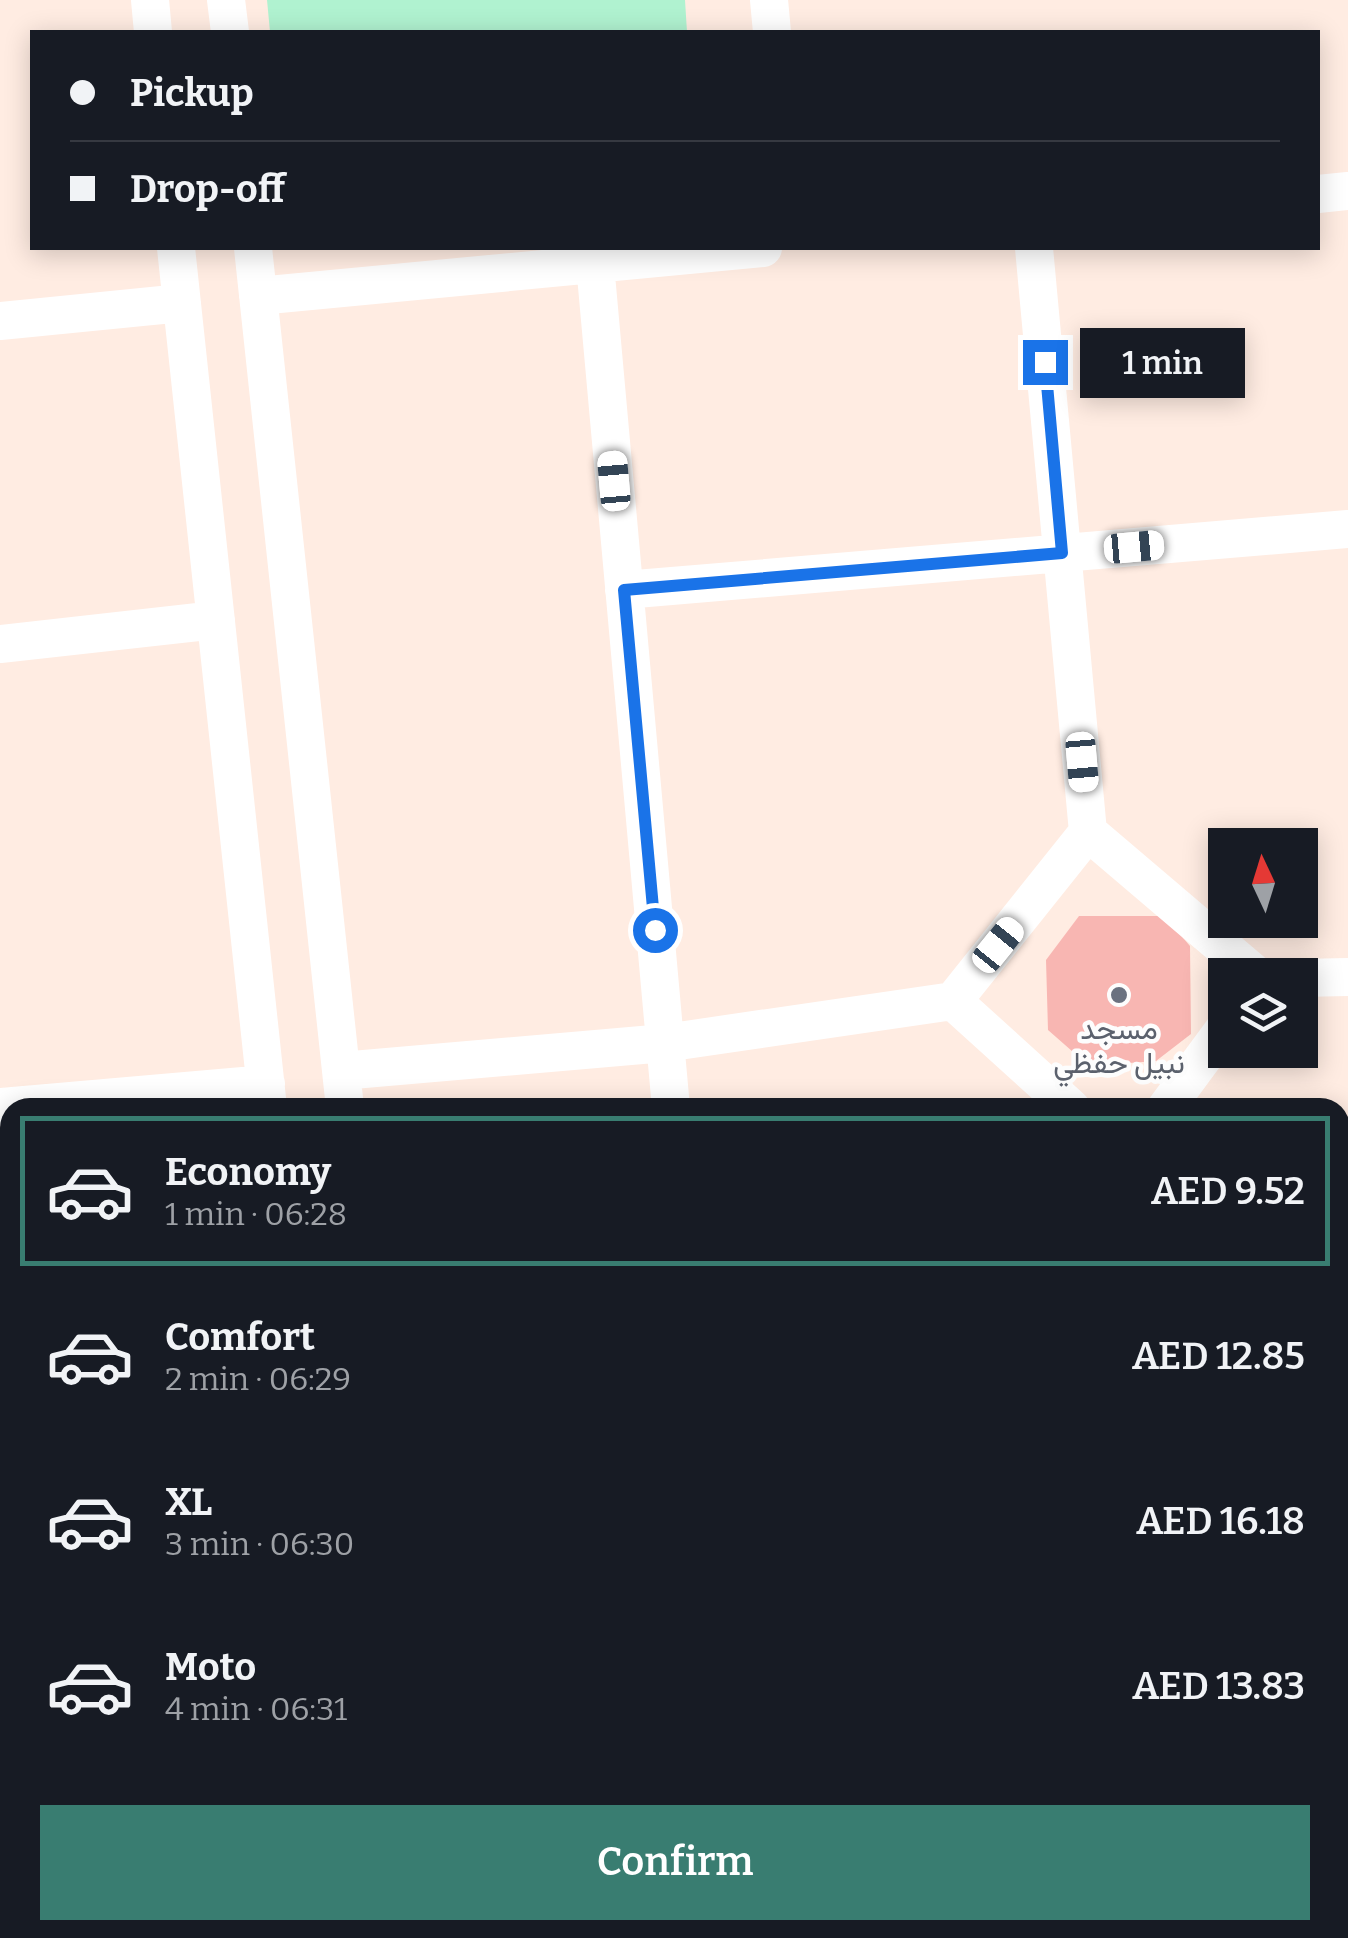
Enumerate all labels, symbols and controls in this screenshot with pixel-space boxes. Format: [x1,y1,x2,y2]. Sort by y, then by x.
text: Pickup [130,70,254,116]
text: Drop-off [130,166,285,212]
callout: 1 min [1080,327,1245,397]
route end [1023,340,1068,385]
text: 1 min [1122,344,1203,382]
car [596,450,632,512]
car [1103,529,1165,565]
car [1064,731,1100,793]
north arrow [1208,828,1318,938]
map controls [1208,828,1318,1068]
route start [633,908,678,953]
car [967,912,1029,978]
button: layers [1208,958,1318,1068]
marker: مسجد نبيل حفظي [1108,984,1130,1006]
place label: مسجد نبيل حفظي [1053,1011,1185,1087]
icon: car [45,1146,135,1236]
text: Economy [165,1149,331,1195]
text: AED 9.52 [1151,1168,1305,1214]
text: 1 min · 06:28 [165,1195,347,1233]
icon: car [45,1311,135,1401]
text: Comfort [165,1314,315,1360]
text: AED 12.85 [1132,1333,1305,1379]
text: 2 min · 06:29 [165,1360,351,1398]
icon: car [45,1476,135,1566]
text: XL [165,1479,212,1525]
text: AED 16.18 [1136,1498,1305,1544]
text: 3 min · 06:30 [165,1525,354,1563]
icon: car [45,1641,135,1731]
text: Moto [165,1644,256,1690]
text: AED 13.83 [1132,1663,1305,1709]
text: 4 min · 06:31 [165,1690,347,1728]
button: Confirm [40,1805,1310,1920]

